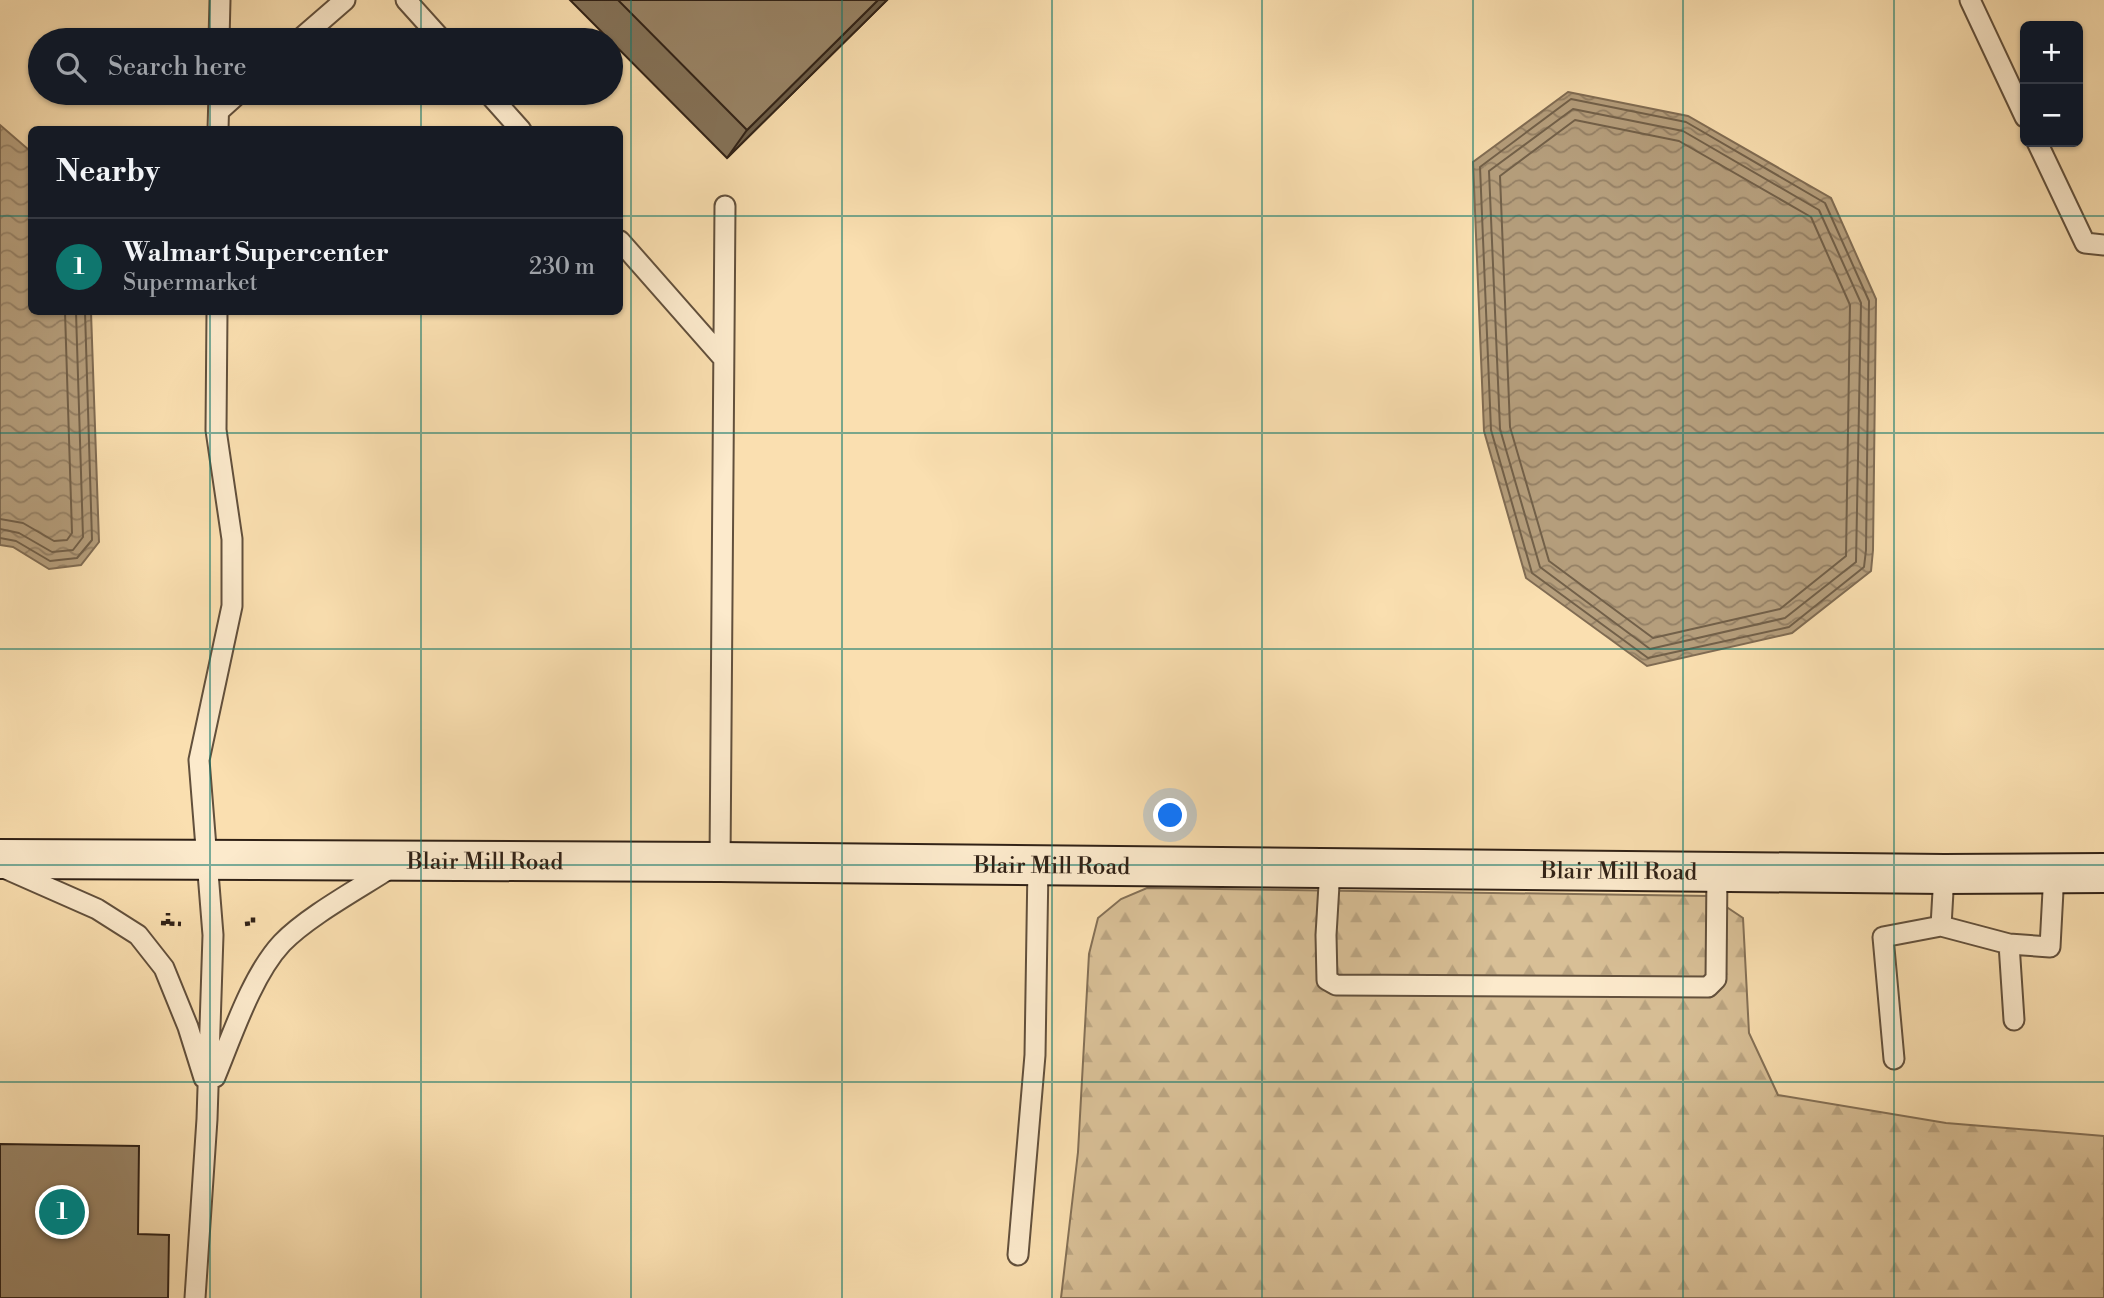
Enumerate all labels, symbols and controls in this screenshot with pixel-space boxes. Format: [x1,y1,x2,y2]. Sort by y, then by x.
map controls [2020,21,2083,147]
button: + [2020,21,2083,84]
search box [28,28,623,105]
icon: search [52,48,90,86]
text: Search here [108,51,247,83]
button: − [2020,84,2083,147]
text: Nearby [56,153,160,191]
text: Walmart Supercenter [123,237,389,269]
text: 1 [73,253,85,281]
text: 230 m [529,253,595,281]
text: Supermarket [123,269,258,297]
your location [1153,798,1187,832]
street label: Blair Mill Road [406,848,563,876]
street label: Blair Mill Road [973,851,1130,881]
street label: Blair Mill Road [1540,857,1697,887]
pin: 1 [39,1186,85,1238]

